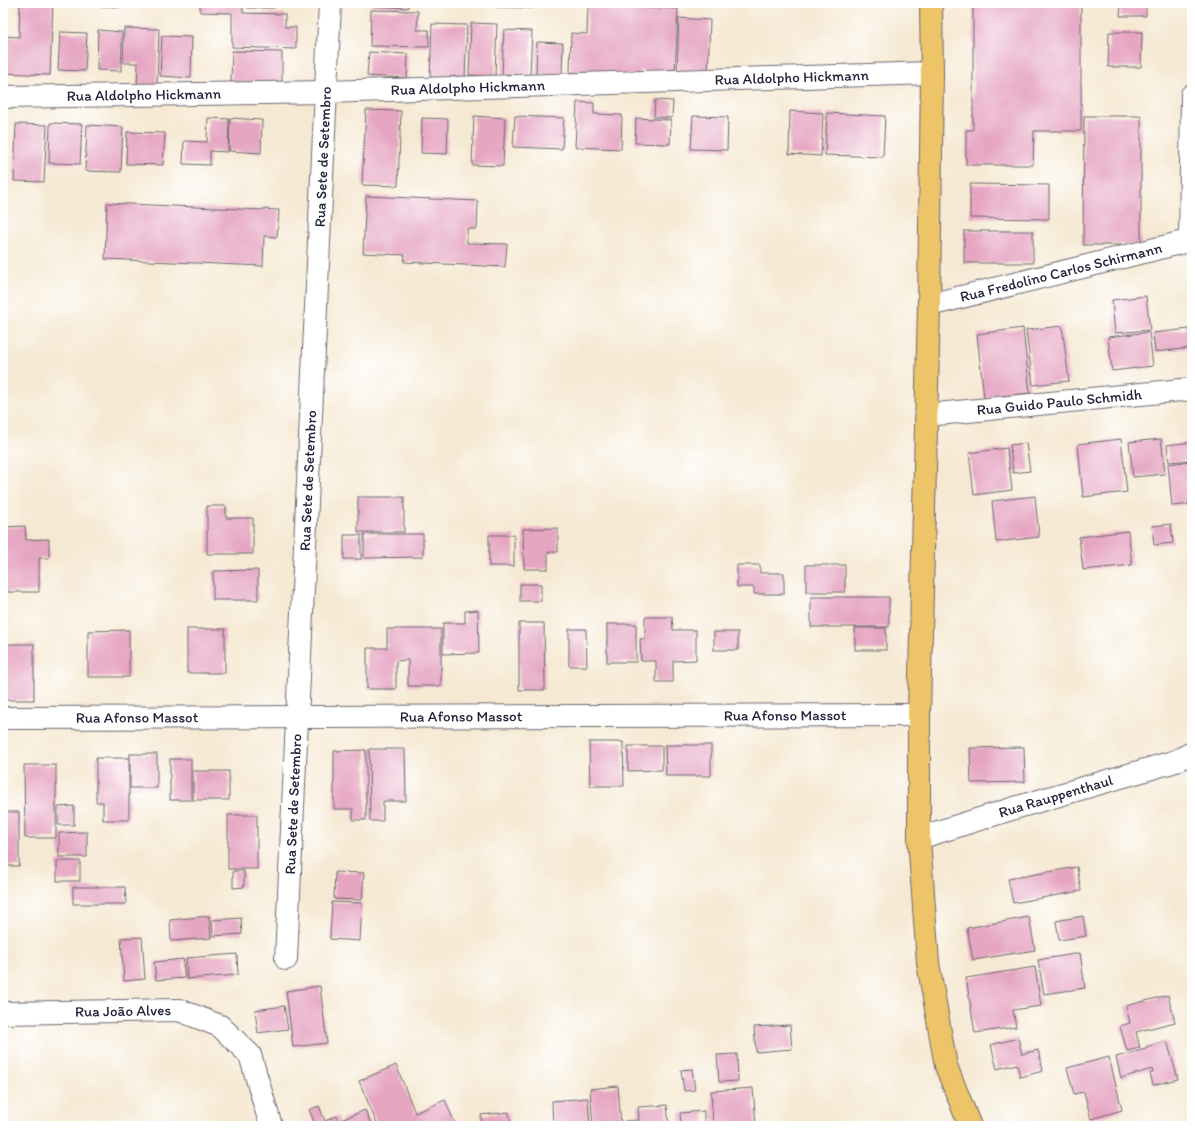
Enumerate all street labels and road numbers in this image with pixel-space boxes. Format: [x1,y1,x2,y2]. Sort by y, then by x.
street label: Rua Aldolpho Hickmann [714,66,870,89]
street label: Rua Aldolpho Hickmann [390,76,546,99]
street label: Rua Aldolpho Hickmann [67,85,222,105]
street label: Rua Sete de Setembro [311,86,335,228]
street label: Rua Fredolino Carlos Schirmann [958,239,1164,306]
street label: Rua Guido Paulo Schmidh [976,385,1143,419]
street label: Rua Sete de Setembro [296,410,320,551]
street label: Rua Afonso Massot [724,706,847,725]
street label: Rua Afonso Massot [400,707,523,726]
street label: Rua Afonso Massot [76,708,199,727]
street label: Rua Sete de Setembro [281,733,305,875]
street label: Rua Rauppenthaul [996,771,1116,822]
street label: Rua João Alves [75,1001,172,1021]

